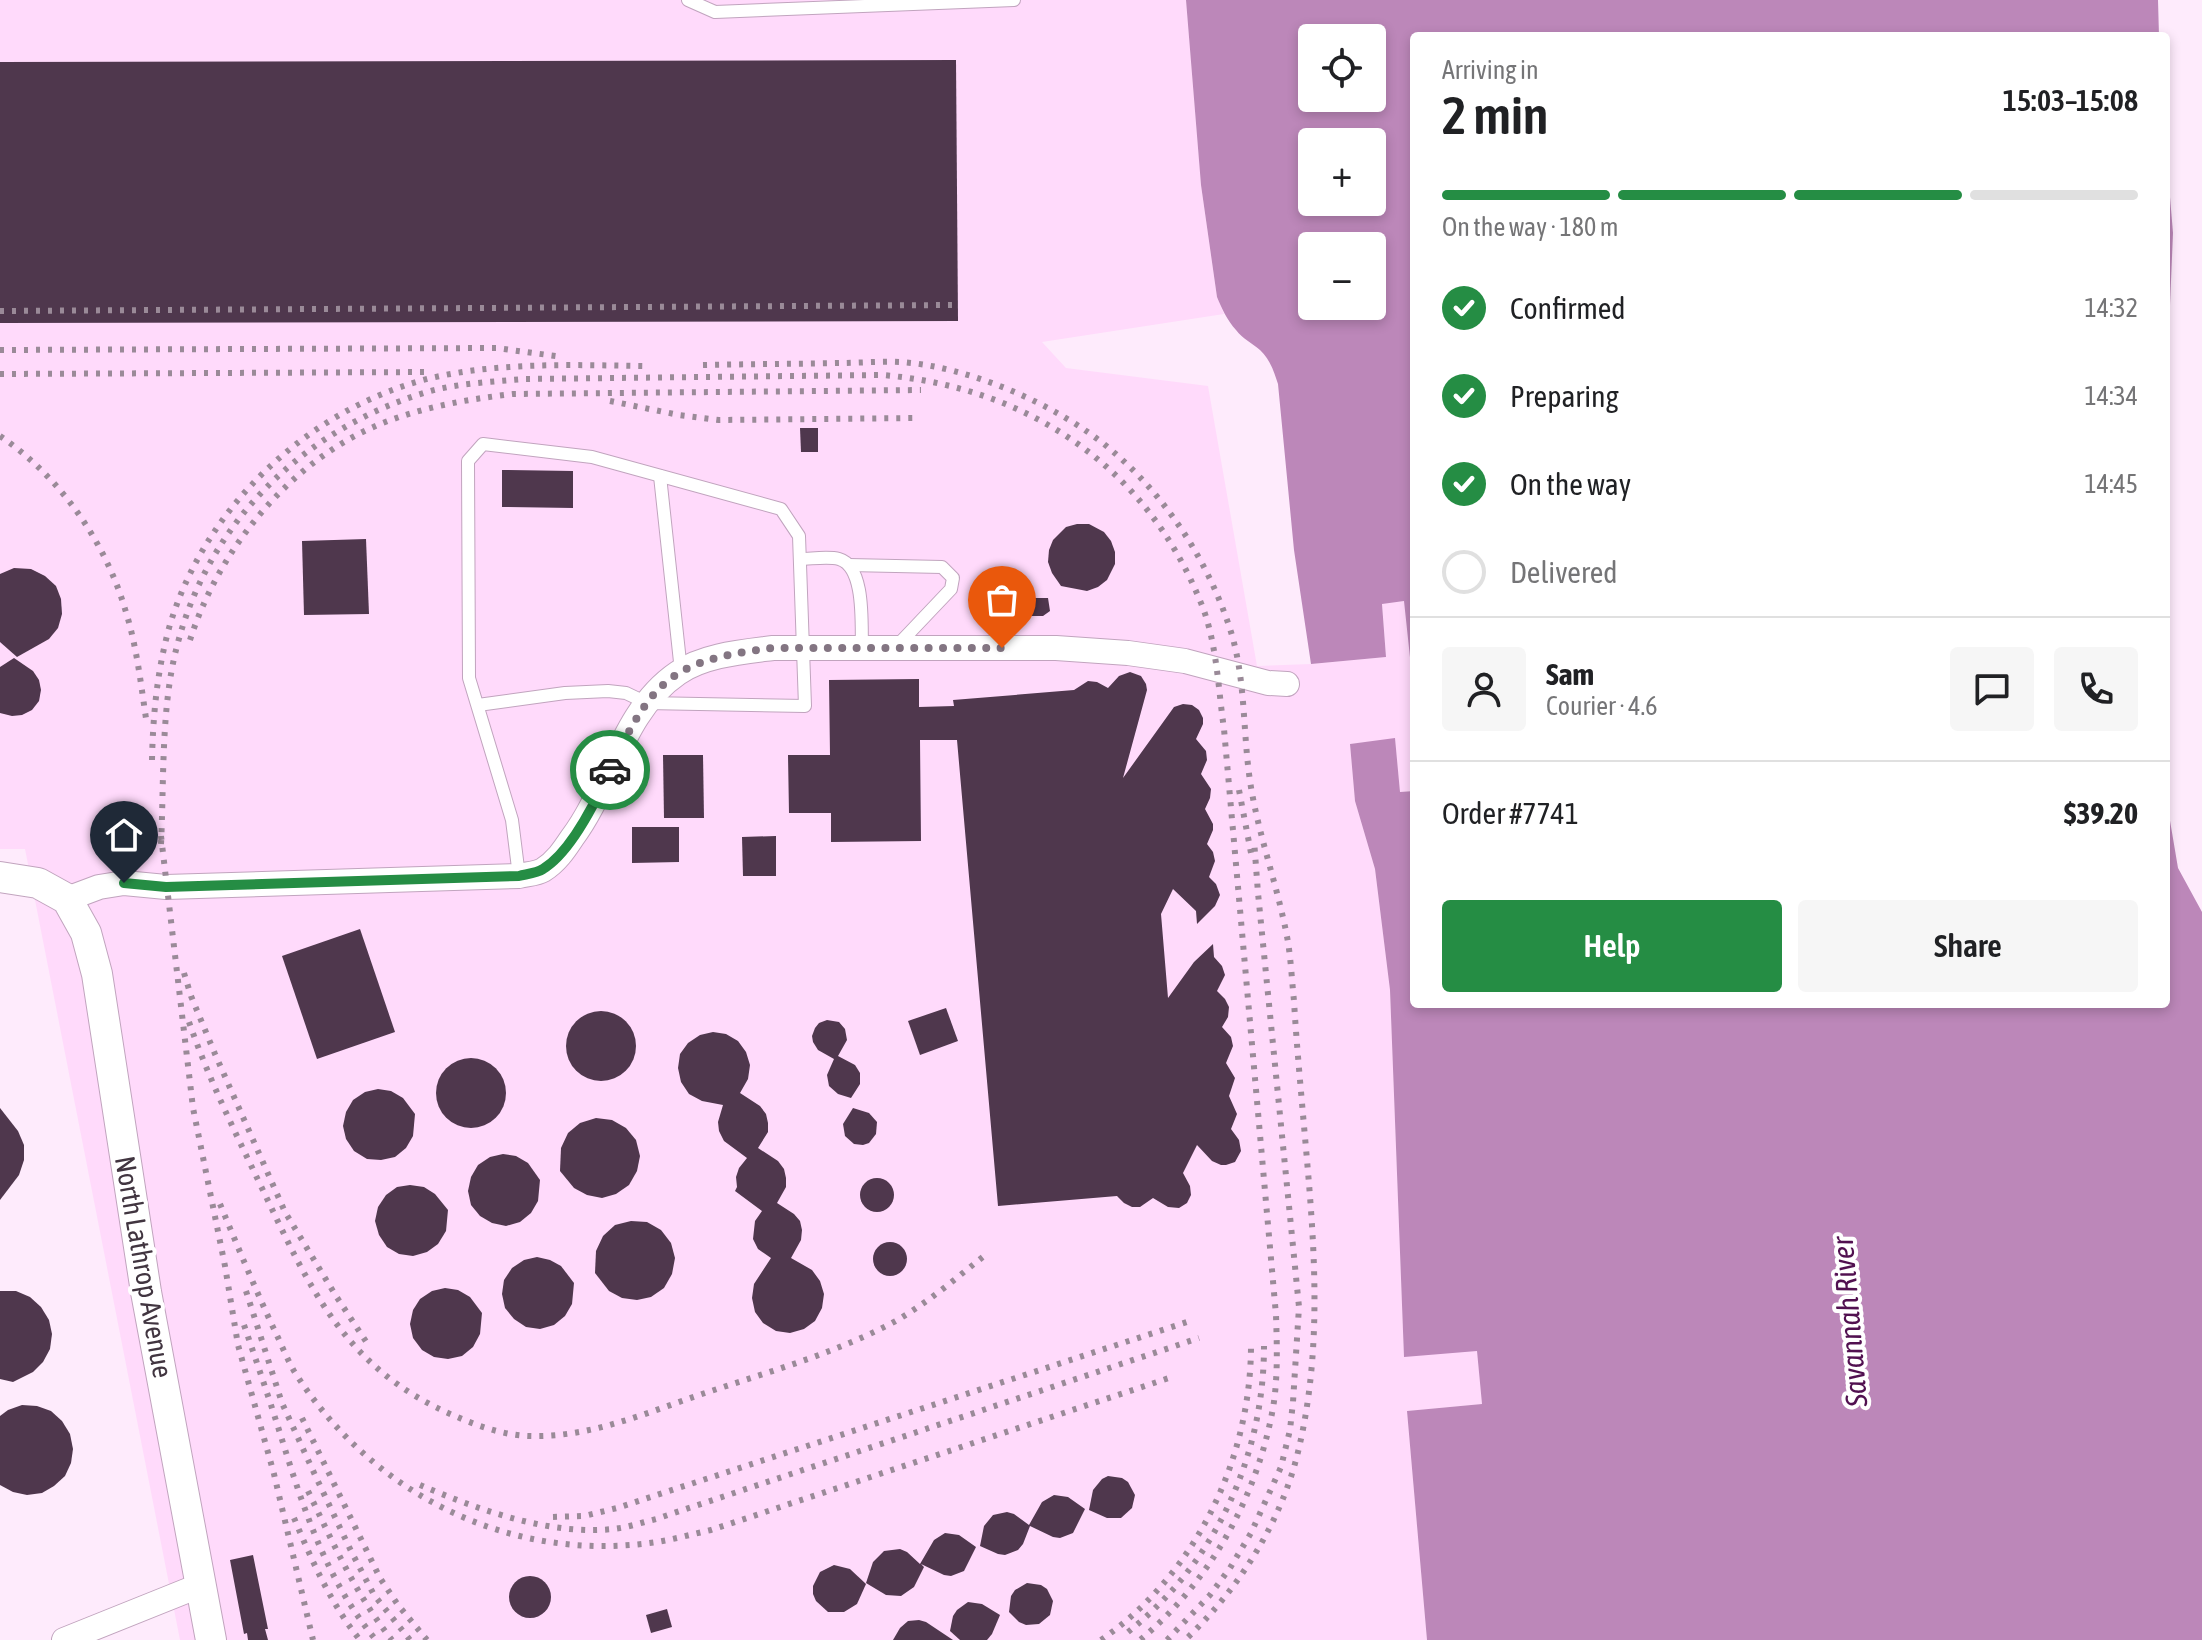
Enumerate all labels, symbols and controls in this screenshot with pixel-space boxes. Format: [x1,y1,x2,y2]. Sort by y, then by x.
map controls [1298,24,1386,320]
button: locate [1298,24,1386,112]
text: Arriving in [1442,55,1539,85]
text: 15:03–15:08 [2003,83,2138,117]
text: 2 min [1442,85,1548,145]
button: + [1298,128,1386,216]
text: On the way · 180 m [1442,212,1619,242]
button: − [1298,232,1386,320]
icon: check [1442,286,1486,330]
text: Confirmed [1510,291,1625,325]
text: 14:32 [2084,293,2138,323]
icon: check [1442,374,1486,418]
text: Preparing [1510,379,1619,413]
text: 14:34 [2084,381,2138,411]
icon: check [1442,462,1486,506]
text: On the way [1510,467,1631,501]
text: 14:45 [2084,469,2138,499]
text: Delivered [1510,555,1618,589]
pin [968,566,1036,648]
icon: bag [980,578,1024,622]
button: person [1442,647,1526,731]
button: chat [1950,647,2034,731]
button: phone [2054,647,2138,731]
text: Sam [1546,657,1594,691]
text: Courier · 4.6 [1546,691,1657,721]
courier [570,730,650,810]
icon: car [588,748,632,792]
text: Order #7741 [1442,796,1579,830]
text: $39.20 [2064,796,2138,830]
pin [90,801,158,883]
icon: home [102,813,146,857]
button: Help [1442,900,1782,992]
button: Share [1798,900,2138,992]
street label: North Lathrop Avenue [109,1154,179,1380]
water label: Savannah River [1825,1234,1873,1410]

